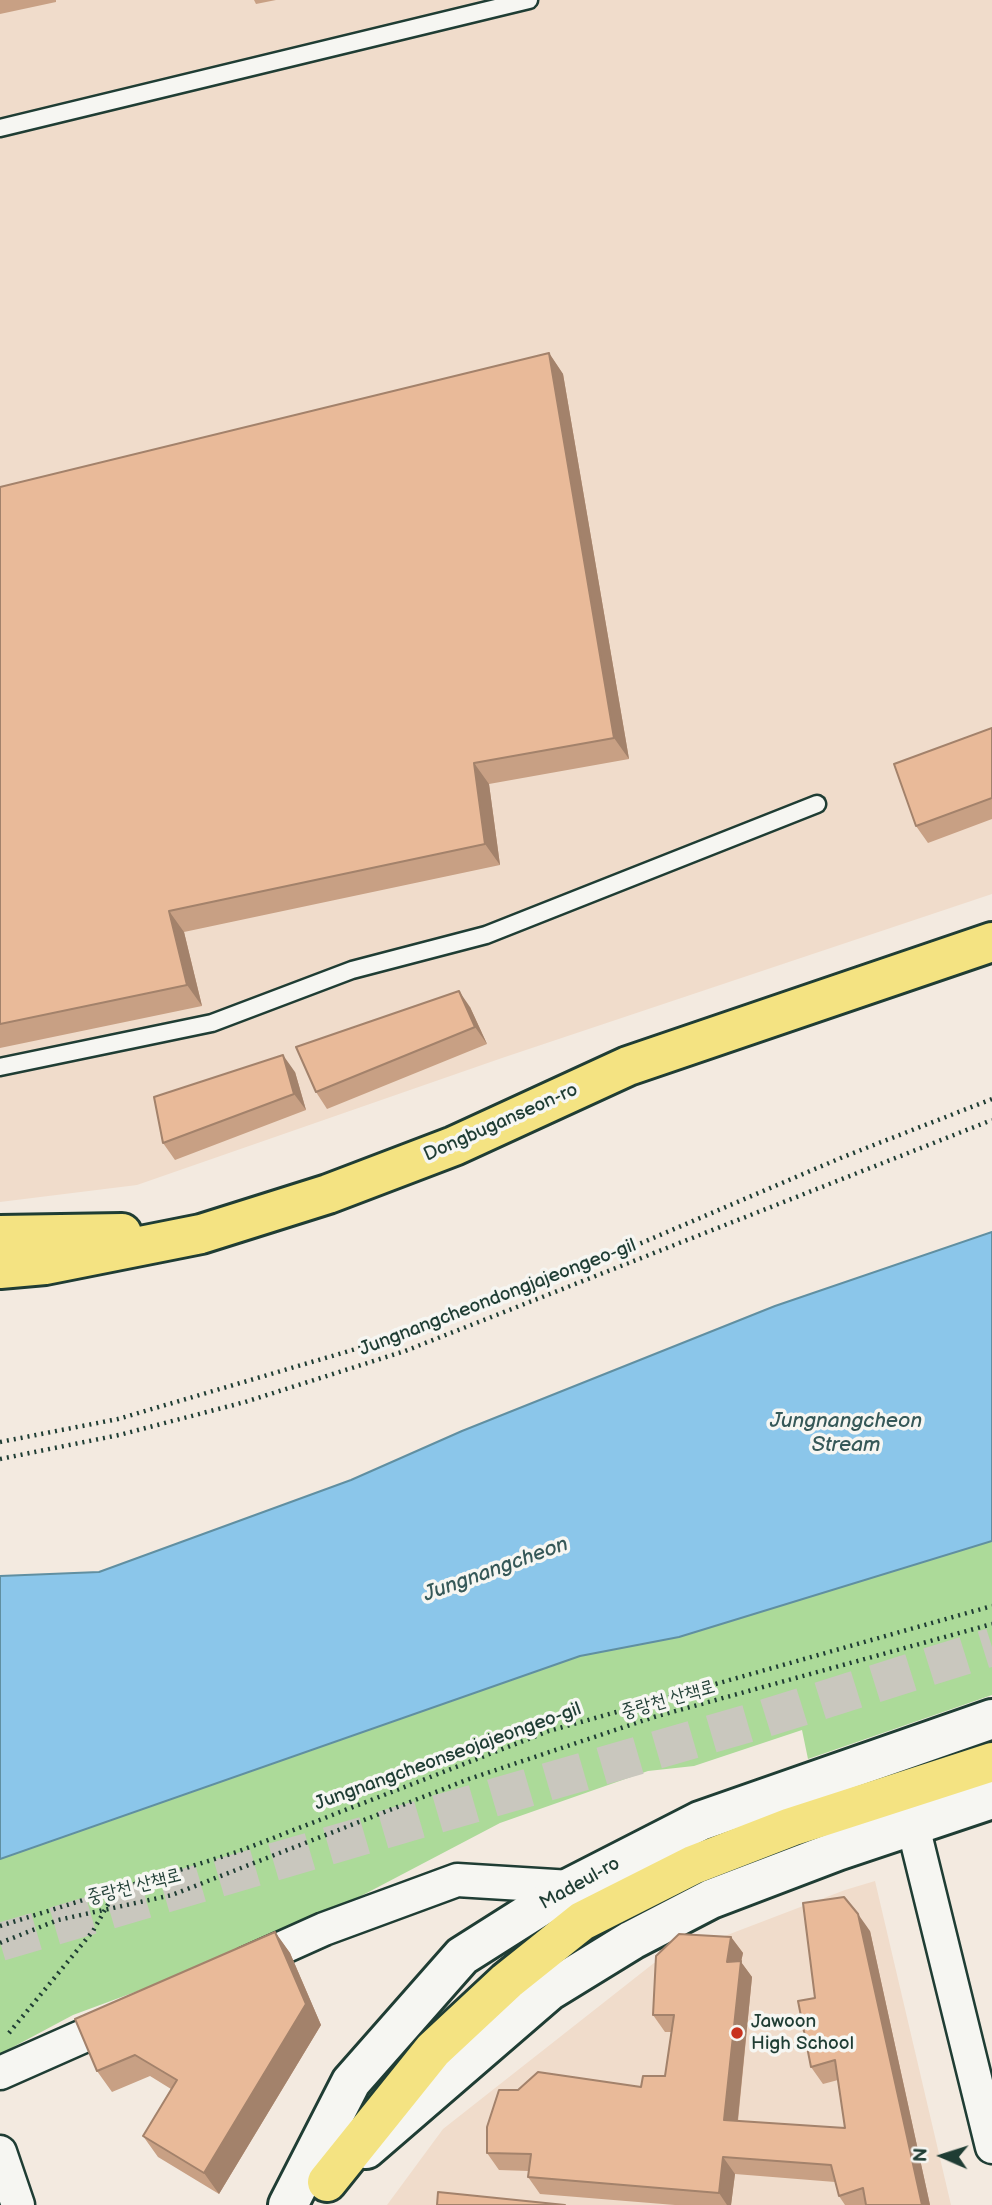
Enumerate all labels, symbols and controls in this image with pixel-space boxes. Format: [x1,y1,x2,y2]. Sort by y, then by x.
street label: Dongbuganseon-ro [421,1079,581,1167]
street label: Jungnangcheondongjajeongeo-gil [357,1235,639,1361]
water label: Jungnangcheon Stream [770,1409,922,1459]
water label: Jungnangcheon [420,1532,572,1608]
street label: 중랑천 산책로 [618,1676,718,1724]
street label: Jungnangcheonseojajeongeo-gil [312,1698,584,1816]
street label: Madeul-ro [536,1853,624,1915]
street label: 중랑천 산책로 [84,1864,184,1910]
place label: Jawoon High School [751,2011,854,2055]
marker: Jawoon High School [729,2025,745,2041]
north arrow [908,2121,978,2191]
text: N [910,2147,933,2163]

